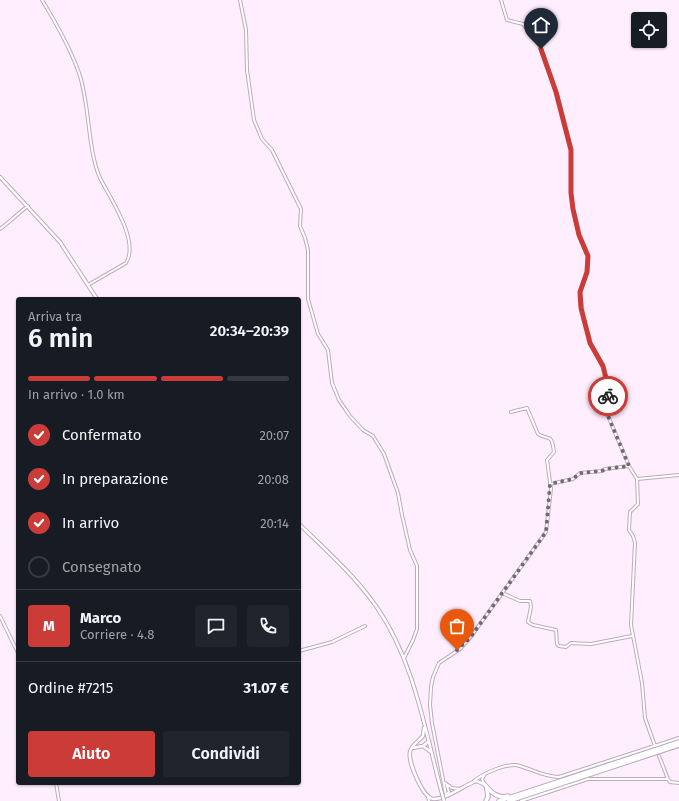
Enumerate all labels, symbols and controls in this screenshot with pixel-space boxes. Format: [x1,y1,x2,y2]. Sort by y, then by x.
pin [524,8,558,49]
map controls [631,12,667,48]
button: locate [631,12,667,48]
icon: home [530,14,552,36]
text: Arriva tra [28,309,82,324]
text: 20:34–20:39 [210,322,289,340]
text: 6 min [28,323,93,354]
courier [588,376,628,416]
icon: bike [597,385,619,407]
text: In arrivo · 1.0 km [28,387,125,402]
icon: check [28,424,50,446]
text: Confermato [62,426,141,444]
text: 20:07 [259,428,289,443]
icon: check [28,468,50,490]
text: In preparazione [62,470,168,488]
text: 20:08 [258,472,289,487]
icon: check [28,512,50,534]
text: In arrivo [62,514,119,532]
text: 20:14 [260,516,289,531]
text: Consegnato [62,558,142,576]
button: chat [195,605,237,647]
button: phone [247,605,289,647]
text: Marco [80,609,121,627]
pin [440,609,474,650]
icon: bag [446,615,468,637]
text: M [43,617,55,635]
text: Corriere · 4.8 [80,627,154,642]
text: Ordine #7215 [28,679,113,697]
text: 31.07 € [243,679,289,697]
button: Aiuto [28,731,155,777]
button: Condividi [163,731,289,777]

